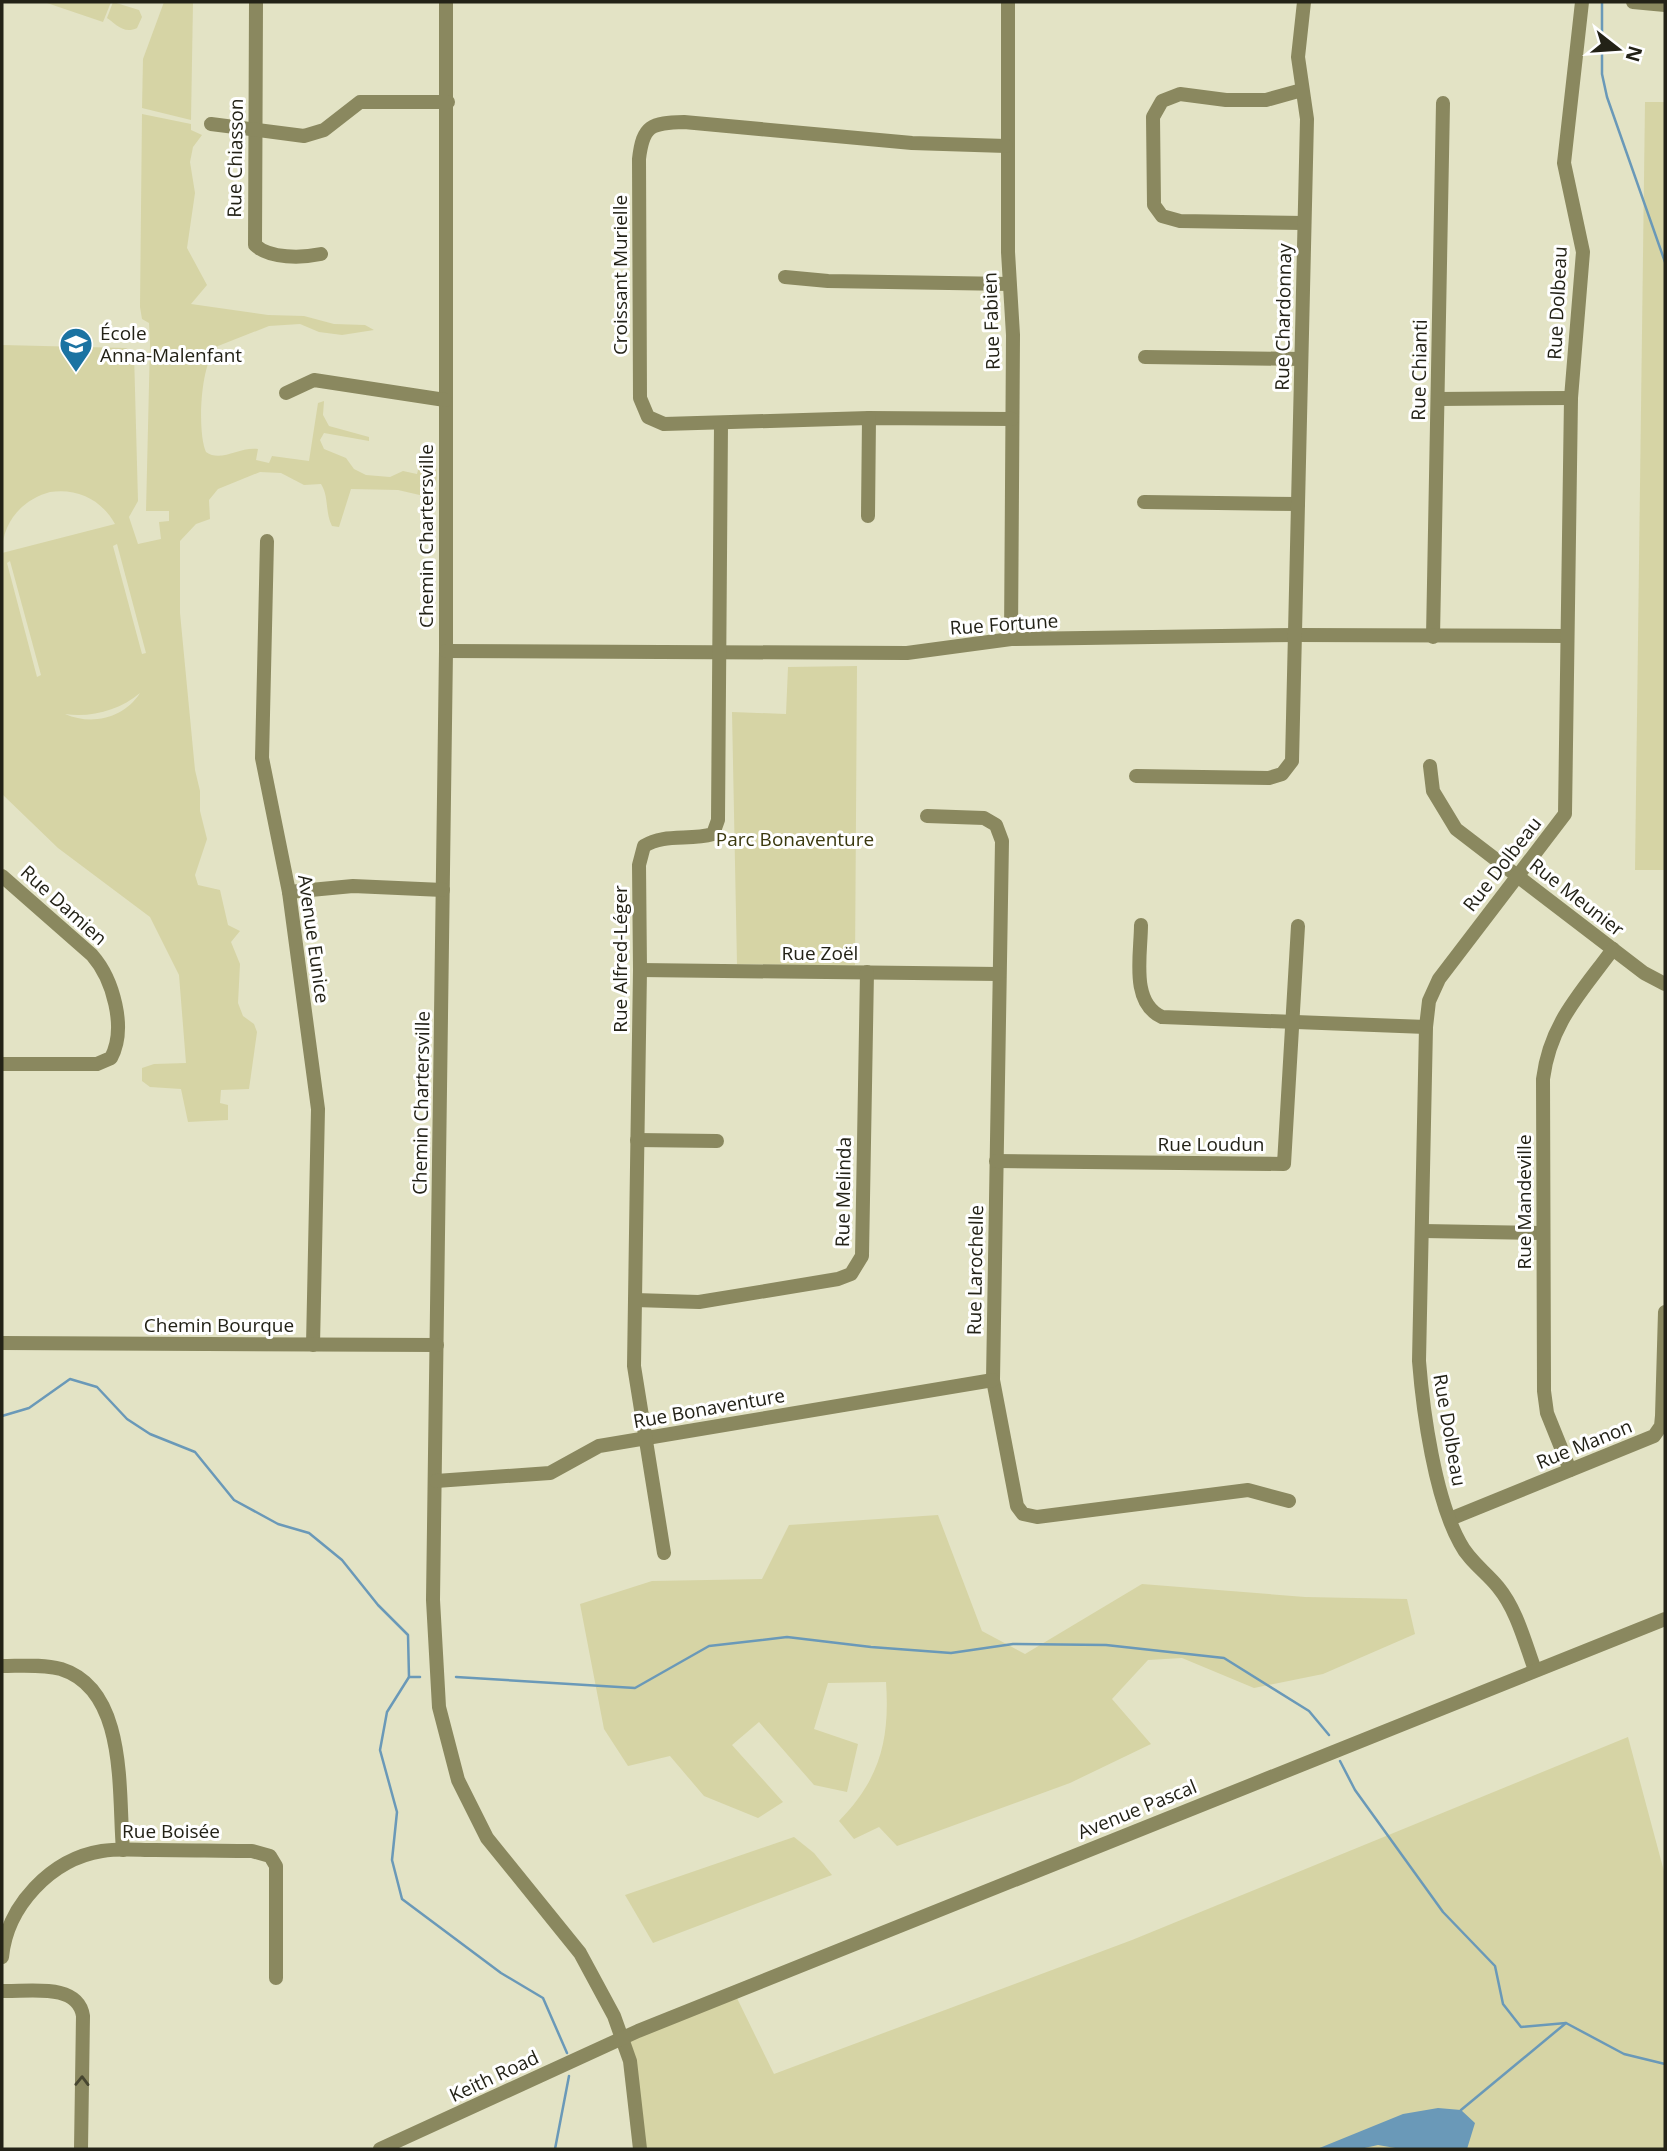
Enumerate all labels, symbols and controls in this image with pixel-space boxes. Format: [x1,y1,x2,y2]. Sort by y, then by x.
north arrow [1583,14,1653,84]
text: N [1620,43,1649,65]
street label: Rue Chiasson [221,98,249,218]
street label: Croissant Murielle [607,195,633,355]
street label: Rue Chardonnay [1269,243,1297,391]
street label: Rue Dolbeau [1541,246,1573,360]
street label: Rue Fabien [976,272,1006,370]
street label: Rue Chianti [1405,319,1433,421]
place label: École Anna-Malenfant [100,320,242,368]
school or university icon: École Anna-Malenfant [57,325,95,374]
street label: Chemin Chartersville [413,444,439,628]
street label: Rue Fortune [949,607,1059,641]
street label: Rue Dolbeau [1457,811,1547,917]
park label: Parc Bonaventure [716,826,874,852]
street label: Rue Meunier [1524,852,1630,942]
street label: Rue Damien [15,859,113,951]
street label: Avenue Eunice [292,873,336,1005]
street label: Rue Alfred-Léger [607,885,633,1033]
street label: Rue Zoël [782,940,858,966]
street label: Chemin Chartersville [406,1011,436,1195]
street label: Rue Loudun [1158,1131,1264,1157]
street label: Rue Mandeville [1511,1134,1537,1270]
street label: Rue Melinda [829,1137,857,1247]
street label: Rue Larochelle [961,1205,989,1335]
street label: Chemin Bourque [144,1312,294,1338]
street label: Rue Dolbeau [1427,1372,1473,1488]
street label: Rue Bonaventure [631,1382,787,1434]
street label: Rue Manon [1532,1413,1636,1475]
street label: Avenue Pascal [1073,1773,1201,1845]
street label: Rue Boisée [122,1818,220,1844]
street label: Keith Road [445,2044,543,2108]
one-way arrow [75,2075,90,2086]

